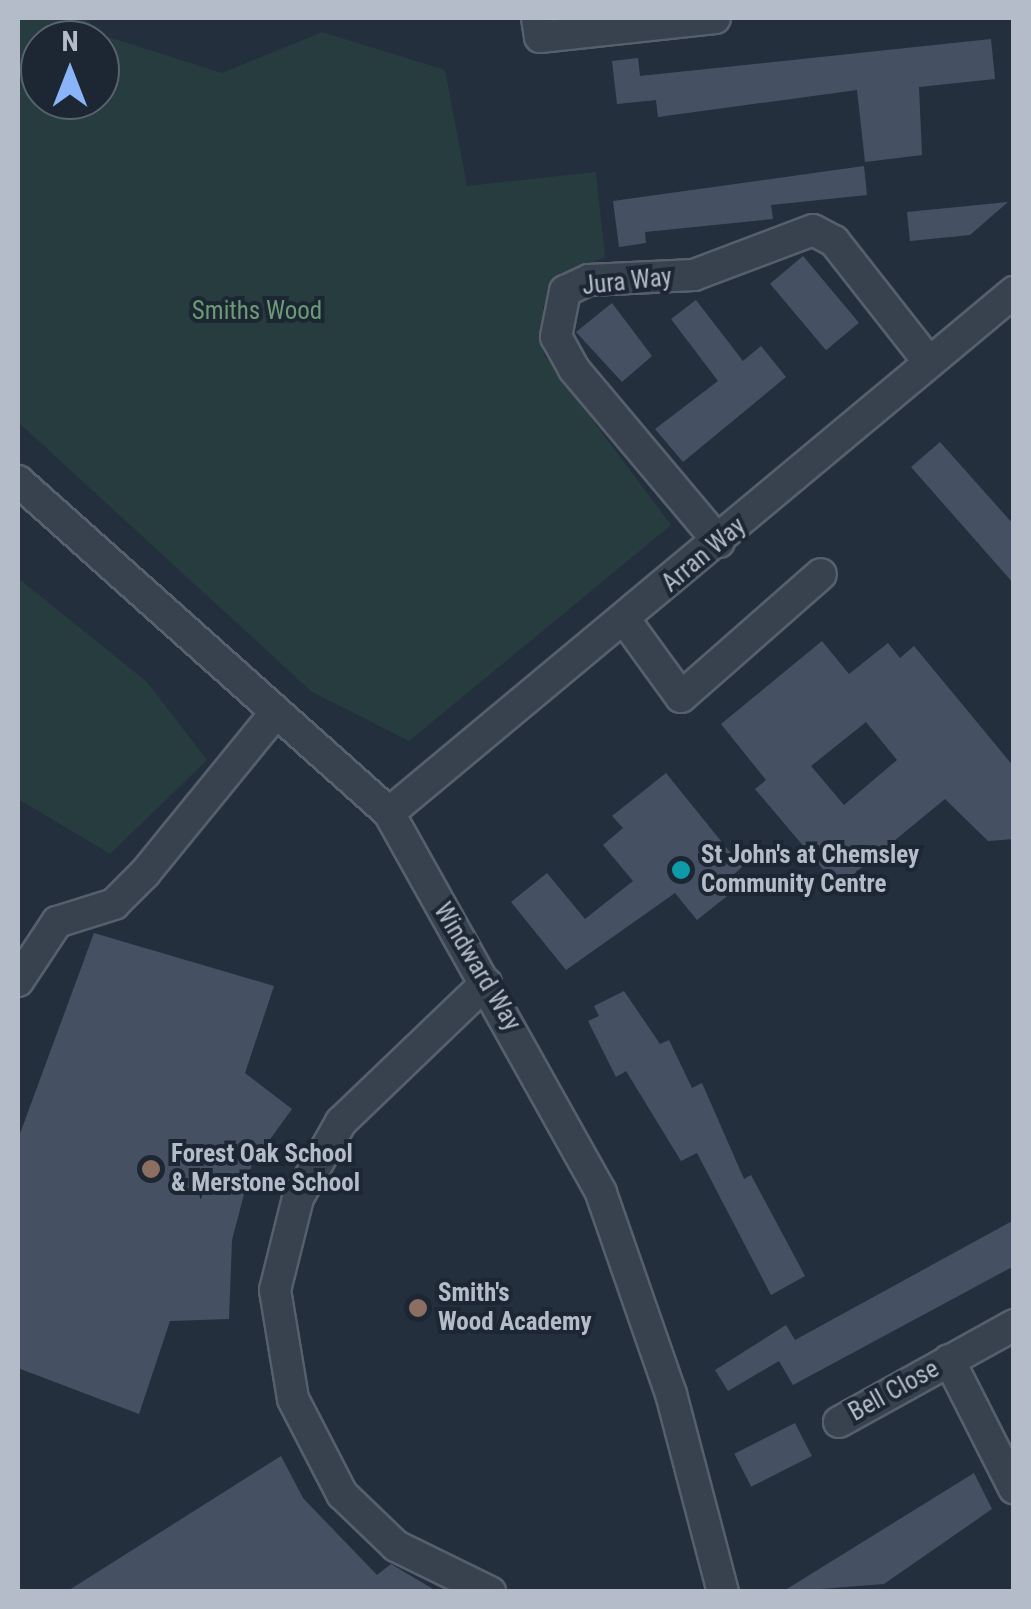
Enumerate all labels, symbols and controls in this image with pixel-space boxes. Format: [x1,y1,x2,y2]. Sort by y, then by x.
north arrow [20,20,120,120]
text: N [61,25,79,58]
street label: Jura Way [581,262,673,302]
park label: Smiths Wood [192,296,322,326]
street label: Arran Way [656,511,752,599]
place label: St John's at Chemsley Community Centre [701,841,919,900]
marker: St John's at Chemsley Community Centre [670,859,692,881]
street label: Windward Way [427,898,527,1036]
place label: Forest Oak School & Merstone School [171,1140,360,1199]
marker: Forest Oak School & Merstone School [140,1158,162,1180]
place label: Smith's Wood Academy [438,1279,592,1338]
marker: Smith's Wood Academy [407,1297,429,1319]
street label: Bell Close [844,1354,944,1428]

